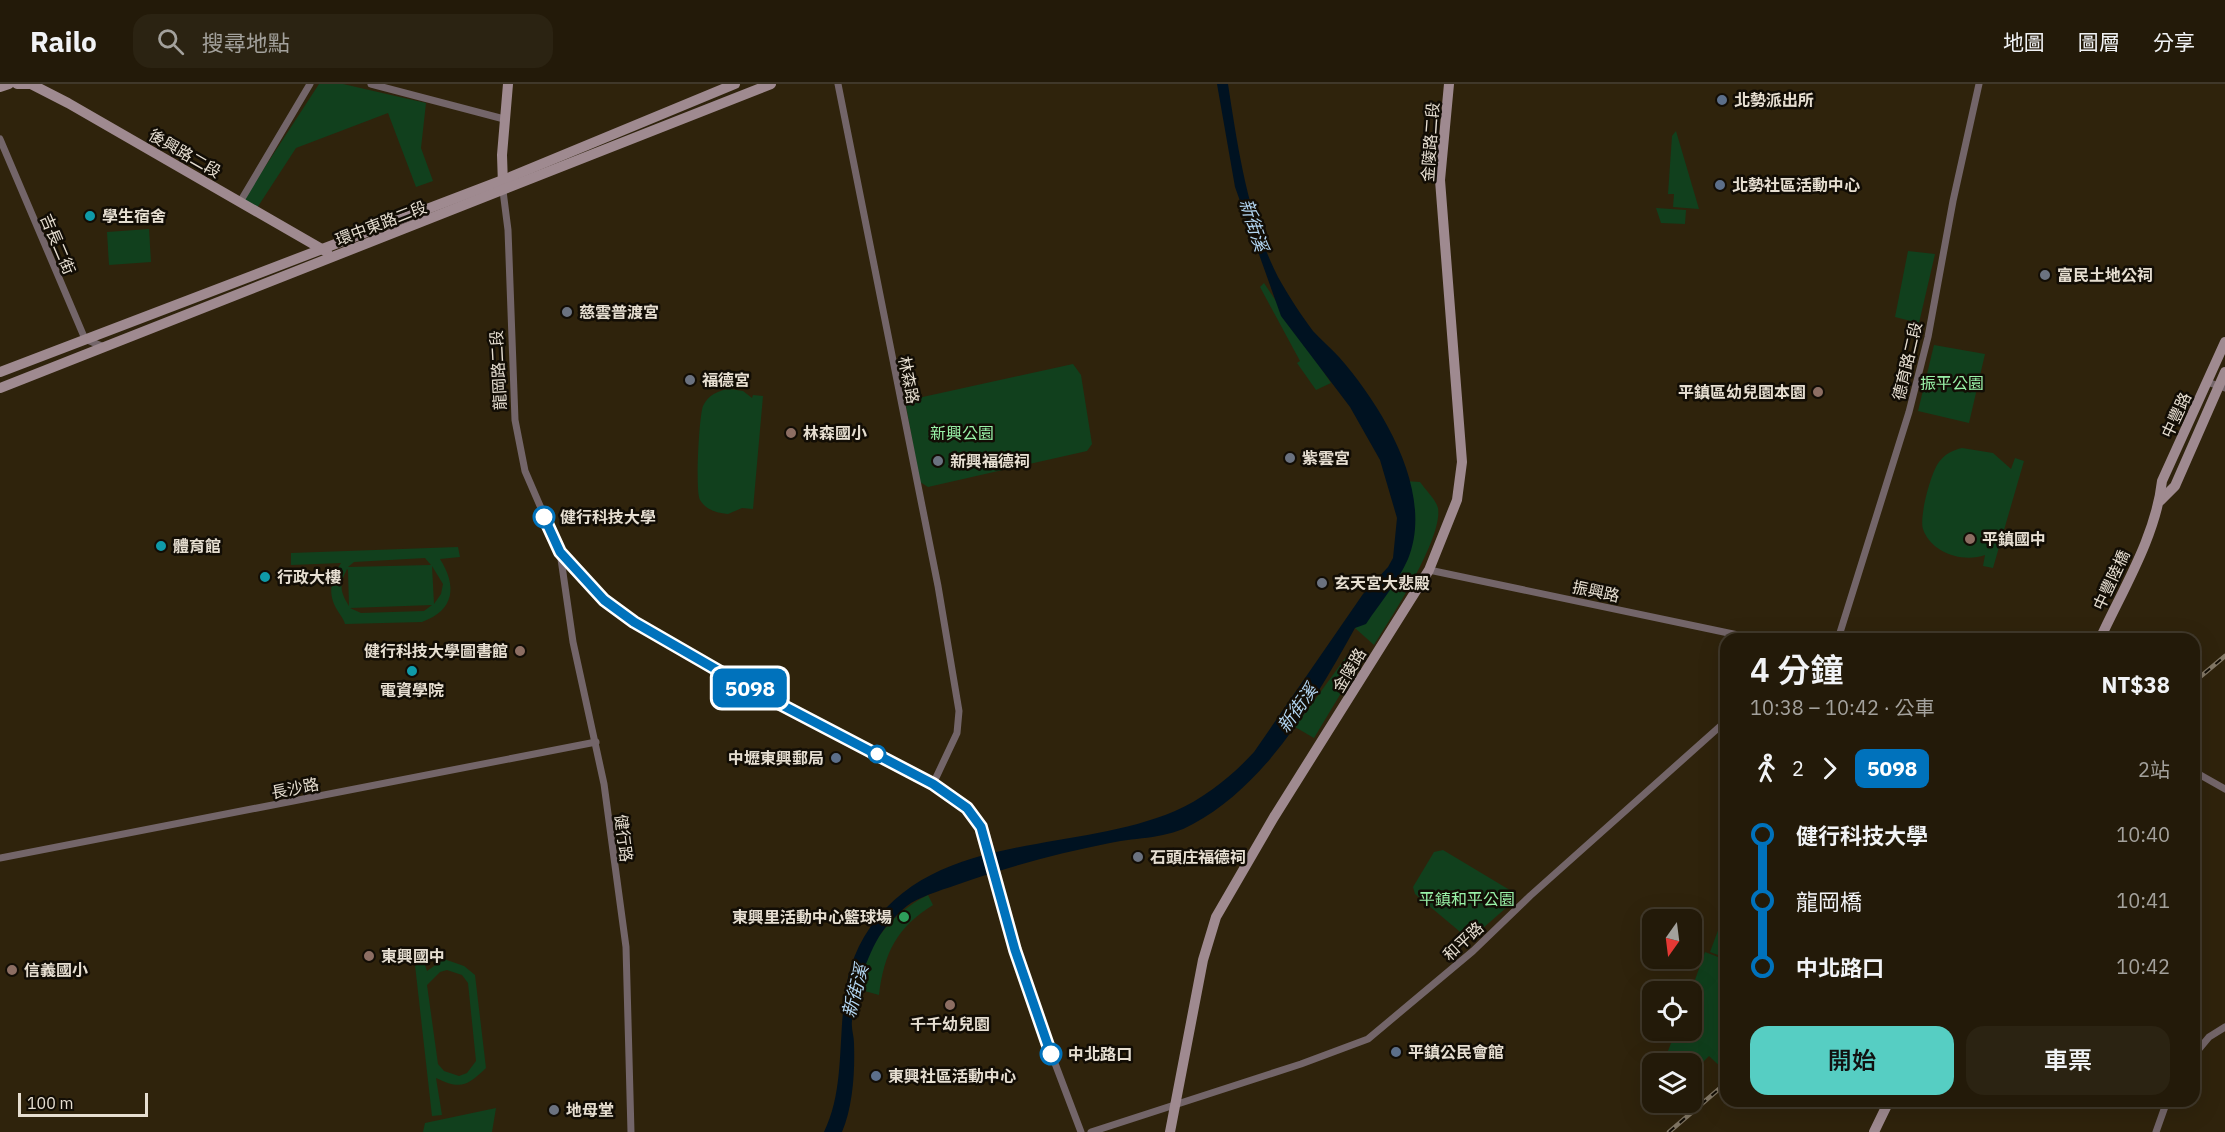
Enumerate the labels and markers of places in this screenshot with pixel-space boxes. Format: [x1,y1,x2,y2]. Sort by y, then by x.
place label: 北勢派出所 [1734,90,1814,110]
marker: 北勢派出所 [1715,93,1729,107]
place label: 北勢社區活動中心 [1732,175,1860,195]
marker: 北勢社區活動中心 [1713,178,1727,192]
place label: 學生宿舍 [102,206,166,226]
marker: 學生宿舍 [83,209,97,223]
place label: 富民土地公祠 [2057,265,2153,285]
marker: 富民土地公祠 [2038,268,2052,282]
place label: 慈雲普渡宮 [579,302,659,322]
marker: 慈雲普渡宮 [560,305,574,319]
place label: 福德宮 [702,370,750,390]
marker: 福德宮 [683,373,697,387]
place label: 平鎮區幼兒園本園 [1678,382,1806,402]
marker: 平鎮區幼兒園本園 [1811,385,1825,399]
place label: 林森國小 [803,423,867,443]
marker: 林森國小 [784,426,798,440]
place label: 紫雲宮 [1302,448,1350,468]
place label: 新興福德祠 [950,451,1030,471]
marker: 紫雲宮 [1283,451,1297,465]
marker: 新興福德祠 [931,454,945,468]
marker: 健行科技大學 [533,506,555,528]
place label: 健行科技大學 [560,507,656,527]
place label: 平鎮國中 [1982,529,2046,549]
marker: 平鎮國中 [1963,532,1977,546]
place label: 體育館 [173,536,221,556]
marker: 體育館 [154,539,168,553]
place label: 行政大樓 [277,567,341,587]
marker: 行政大樓 [258,570,272,584]
place label: 玄天宮大悲殿 [1334,573,1430,593]
marker: 玄天宮大悲殿 [1315,576,1329,590]
place label: 健行科技大學圖書館 [364,641,508,661]
marker: 健行科技大學圖書館 [513,644,527,658]
marker: 電資學院 [405,664,419,678]
place label: 電資學院 [380,680,444,700]
unlabelled marker [868,745,886,763]
place label: 中壢東興郵局 [728,748,824,768]
marker: 中壢東興郵局 [829,751,843,765]
place label: 石頭庄福德祠 [1150,847,1246,867]
marker: 石頭庄福德祠 [1131,850,1145,864]
place label: 東興里活動中心籃球場 [732,907,892,927]
marker: 東興里活動中心籃球場 [897,910,911,924]
place label: 東興國中 [381,946,445,966]
marker: 東興國中 [362,949,376,963]
place label: 信義國小 [24,960,88,980]
marker: 信義國小 [5,963,19,977]
marker: 千千幼兒園 [943,998,957,1012]
place label: 千千幼兒園 [910,1014,990,1034]
place label: 平鎮公民會館 [1408,1042,1504,1062]
marker: 中北路口 [1040,1043,1062,1065]
place label: 中北路口 [1068,1044,1132,1064]
marker: 平鎮公民會館 [1389,1045,1403,1059]
place label: 東興社區活動中心 [888,1066,1016,1086]
marker: 東興社區活動中心 [869,1069,883,1083]
place label: 地母堂 [566,1100,614,1120]
marker: 地母堂 [547,1103,561,1117]

